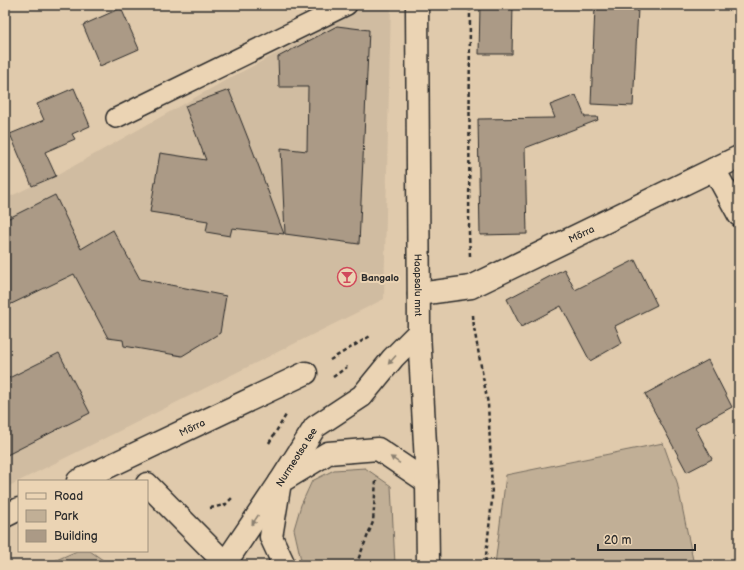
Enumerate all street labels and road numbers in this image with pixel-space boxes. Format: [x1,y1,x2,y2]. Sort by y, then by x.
street label: Mõrra [567,223,597,246]
street label: Haapsalu mnt [412,254,424,316]
street label: Mõrra [178,417,207,439]
street label: Nurmeotsa tee [274,426,320,489]

